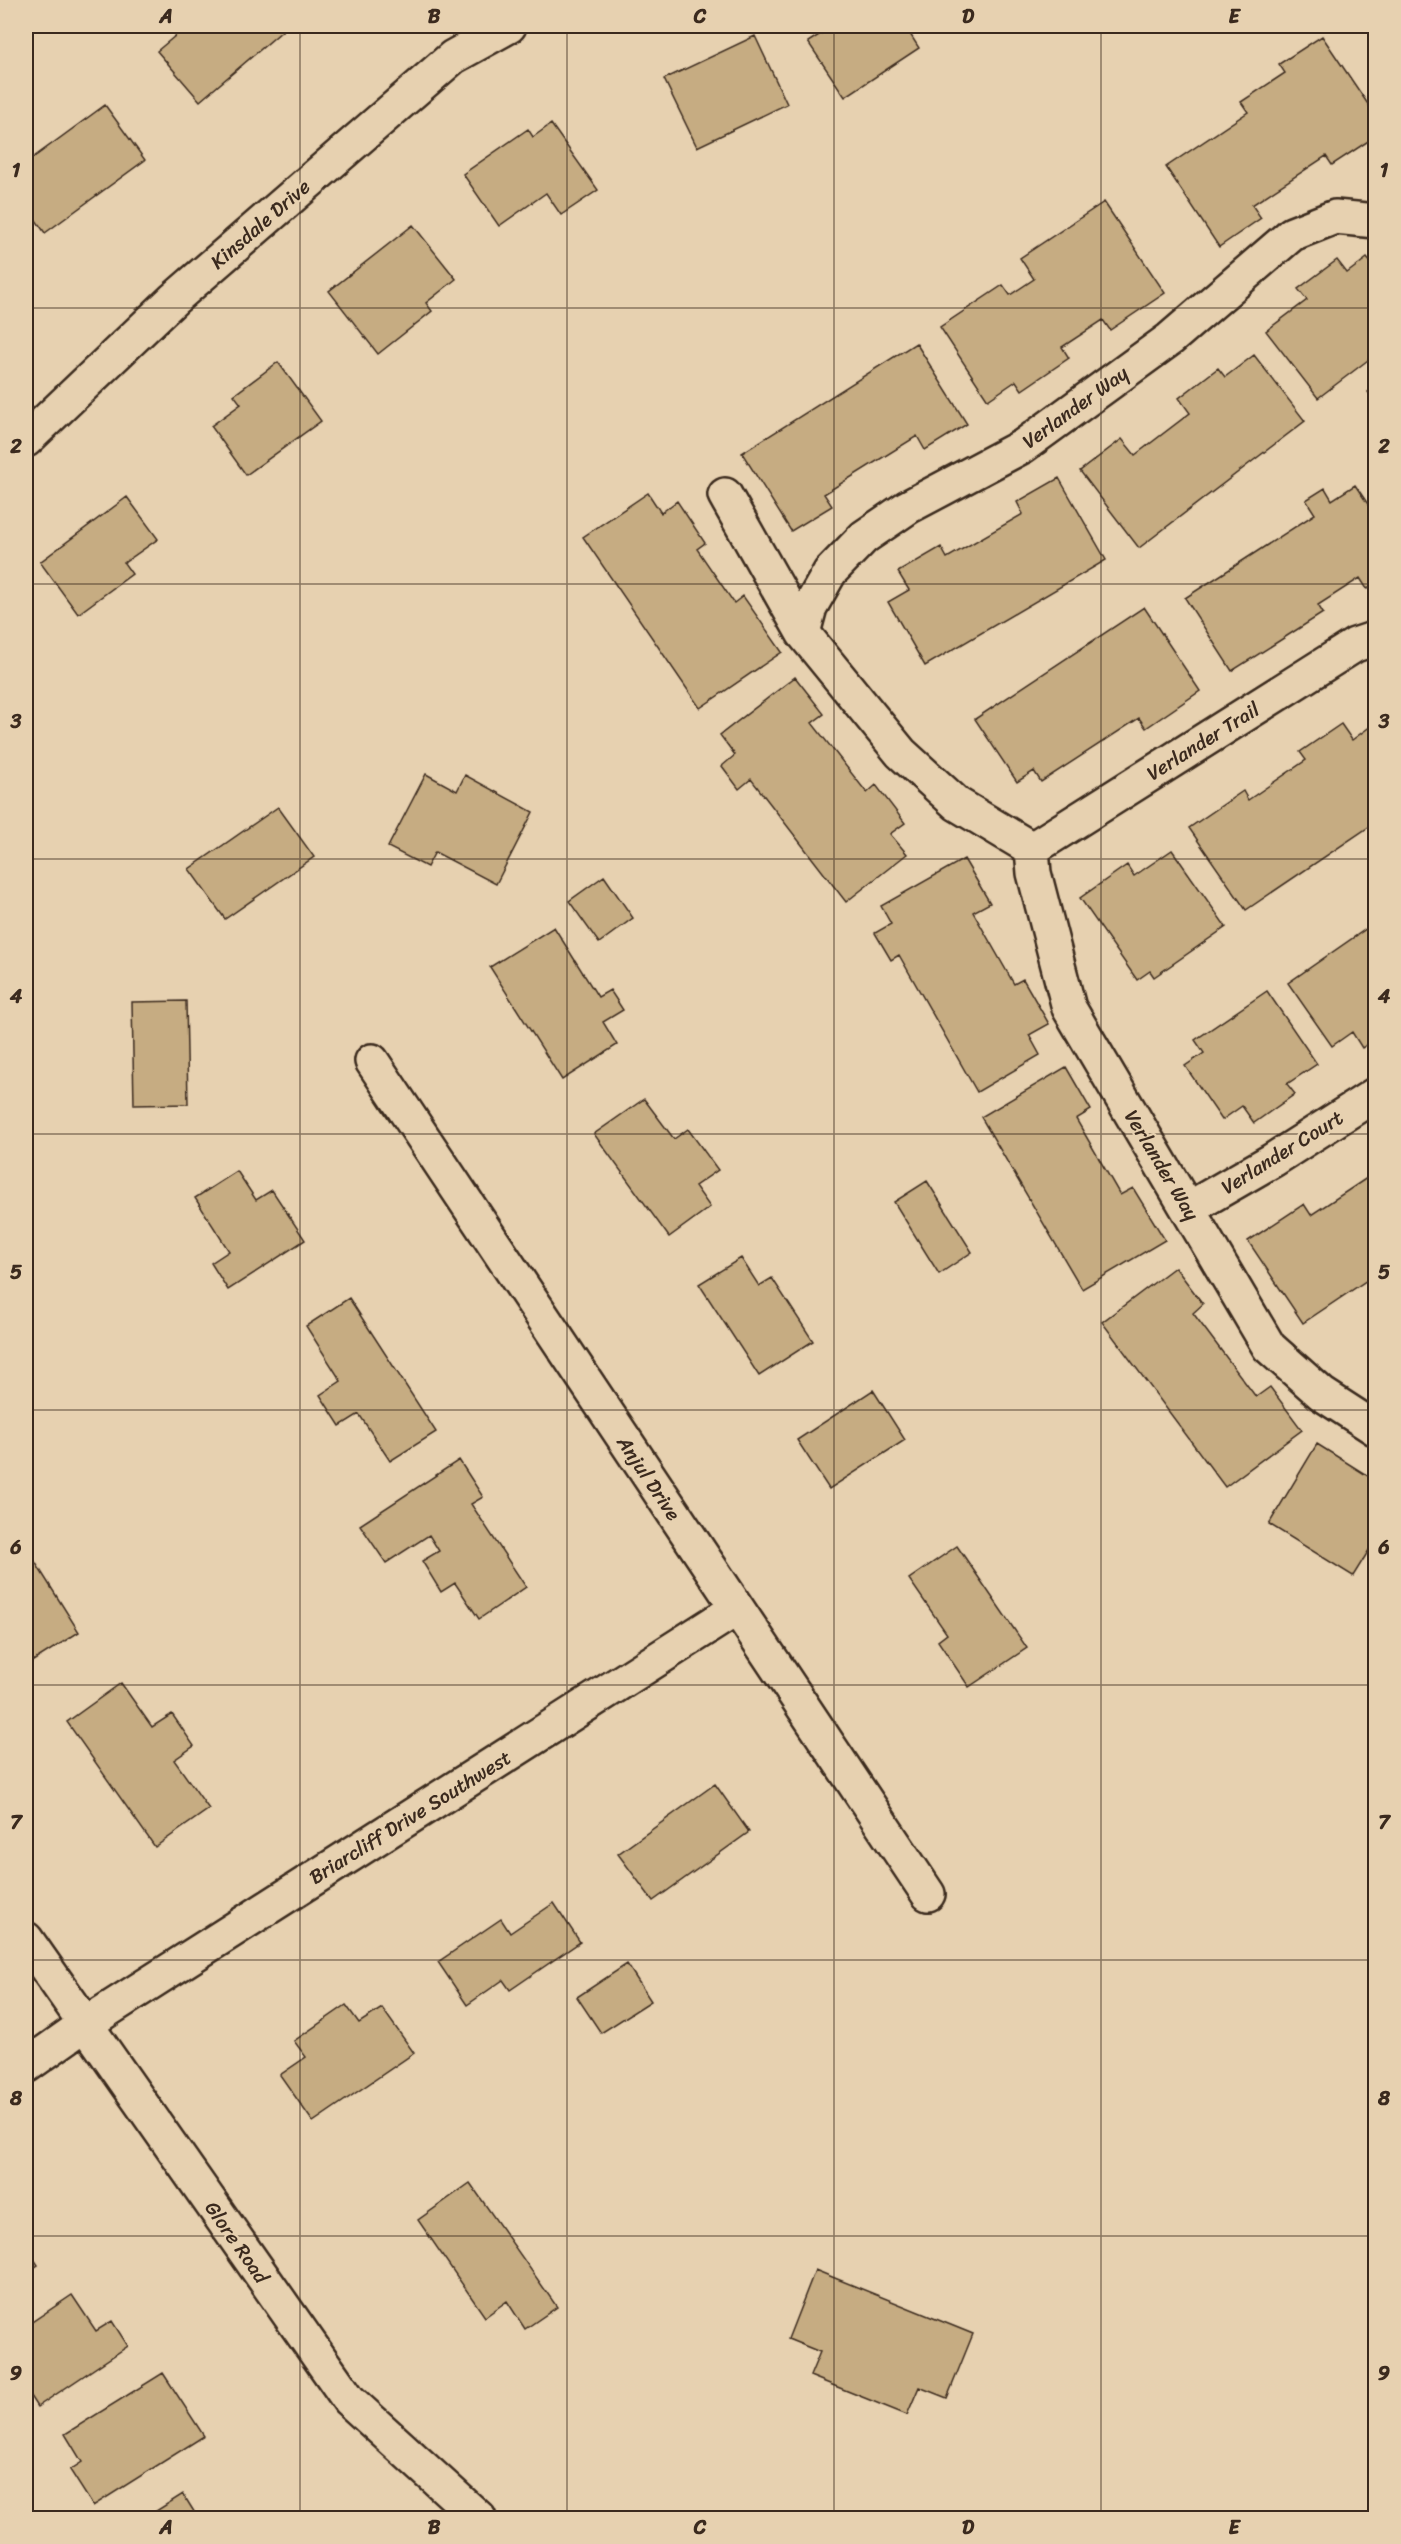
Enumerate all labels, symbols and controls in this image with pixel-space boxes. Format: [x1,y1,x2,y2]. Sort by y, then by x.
text: A [158,0,173,34]
text: B [428,0,441,34]
text: C [693,0,707,34]
text: D [962,0,975,34]
text: E [1228,0,1241,34]
text: 1 [12,153,21,188]
text: 1 [1380,153,1389,188]
street label: Kinsdale Drive [202,170,319,278]
street label: Verlander Way [1015,356,1137,458]
text: 2 [9,429,22,464]
text: 2 [1377,429,1390,464]
street label: Verlander Trail [1140,692,1268,790]
text: 3 [10,704,22,739]
text: 3 [1378,704,1390,739]
text: 4 [9,979,23,1014]
text: 4 [1377,979,1391,1014]
street label: Verlander Court [1214,1101,1351,1204]
street label: Verlander Way [1114,1103,1209,1228]
text: 5 [10,1255,22,1290]
text: 5 [1378,1255,1390,1290]
street label: Anjul Drive [606,1428,690,1528]
text: 6 [9,1530,22,1565]
text: 6 [1377,1530,1390,1565]
street label: Briarcliff Drive Southwest [302,1741,519,1894]
text: 7 [10,1805,23,1840]
text: 7 [1378,1805,1391,1840]
text: 8 [9,2081,23,2116]
text: 8 [1377,2081,1391,2116]
street label: Glore Road [195,2193,279,2292]
text: 9 [10,2356,22,2391]
text: 9 [1378,2356,1390,2391]
text: A [158,2510,173,2544]
text: B [428,2510,441,2544]
text: C [693,2510,707,2544]
text: D [962,2510,975,2544]
text: E [1228,2510,1241,2544]

